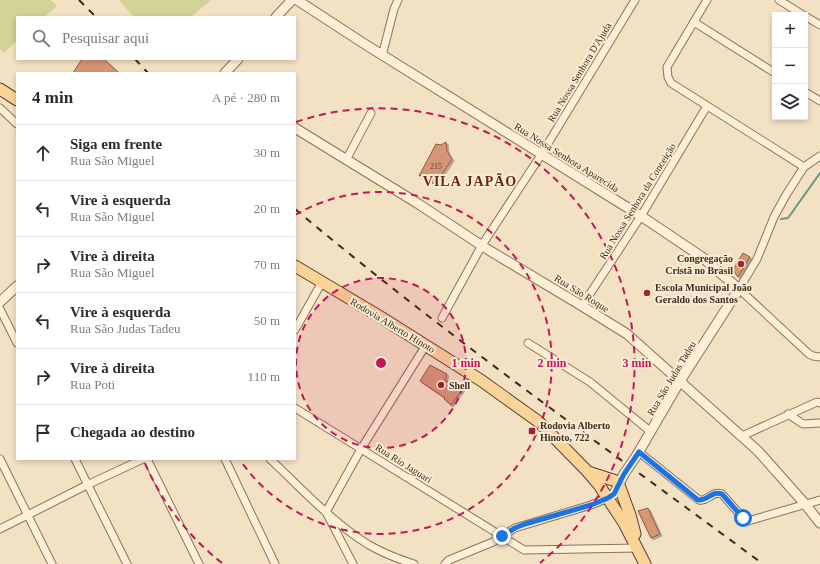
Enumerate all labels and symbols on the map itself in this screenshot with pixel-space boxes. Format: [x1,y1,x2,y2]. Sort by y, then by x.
street label: Rua Nossa Senhora D'Ajuda [545,20,614,124]
street label: Rua Nossa Senhora Aparecida [512,121,622,195]
street label: Rua Nossa Senhora da Conceição [597,141,678,261]
house number: 215 [430,162,442,171]
district label: VILA JAPÃO [423,172,517,189]
place label: Congregação Cristã no Brasil [665,253,733,276]
marker: Congregação Cristã no Brasil [736,259,746,269]
street label: Rua São Roque [552,272,612,315]
place label: Escola Municipal João Geraldo dos Santos [655,282,752,305]
marker: Escola Municipal João Geraldo dos Santos [642,288,652,298]
street label: Rodovia Alberto Hinoto [348,296,437,355]
street label: Rua São Judas Tadeu [645,339,698,417]
centre of rings [374,356,388,370]
text: 1 min [451,356,481,370]
text: 2 min [537,356,567,370]
text: 3 min [622,356,652,370]
marker: Shell [436,380,446,390]
place label: Shell [449,380,470,391]
place label: Rodovia Alberto Hinoto, 722 [540,420,610,443]
marker: Rodovia Alberto Hinoto, 722 [527,426,537,436]
street label: Rua Rio Jaguari [373,442,434,485]
route start [734,509,752,527]
route end [493,527,511,545]

